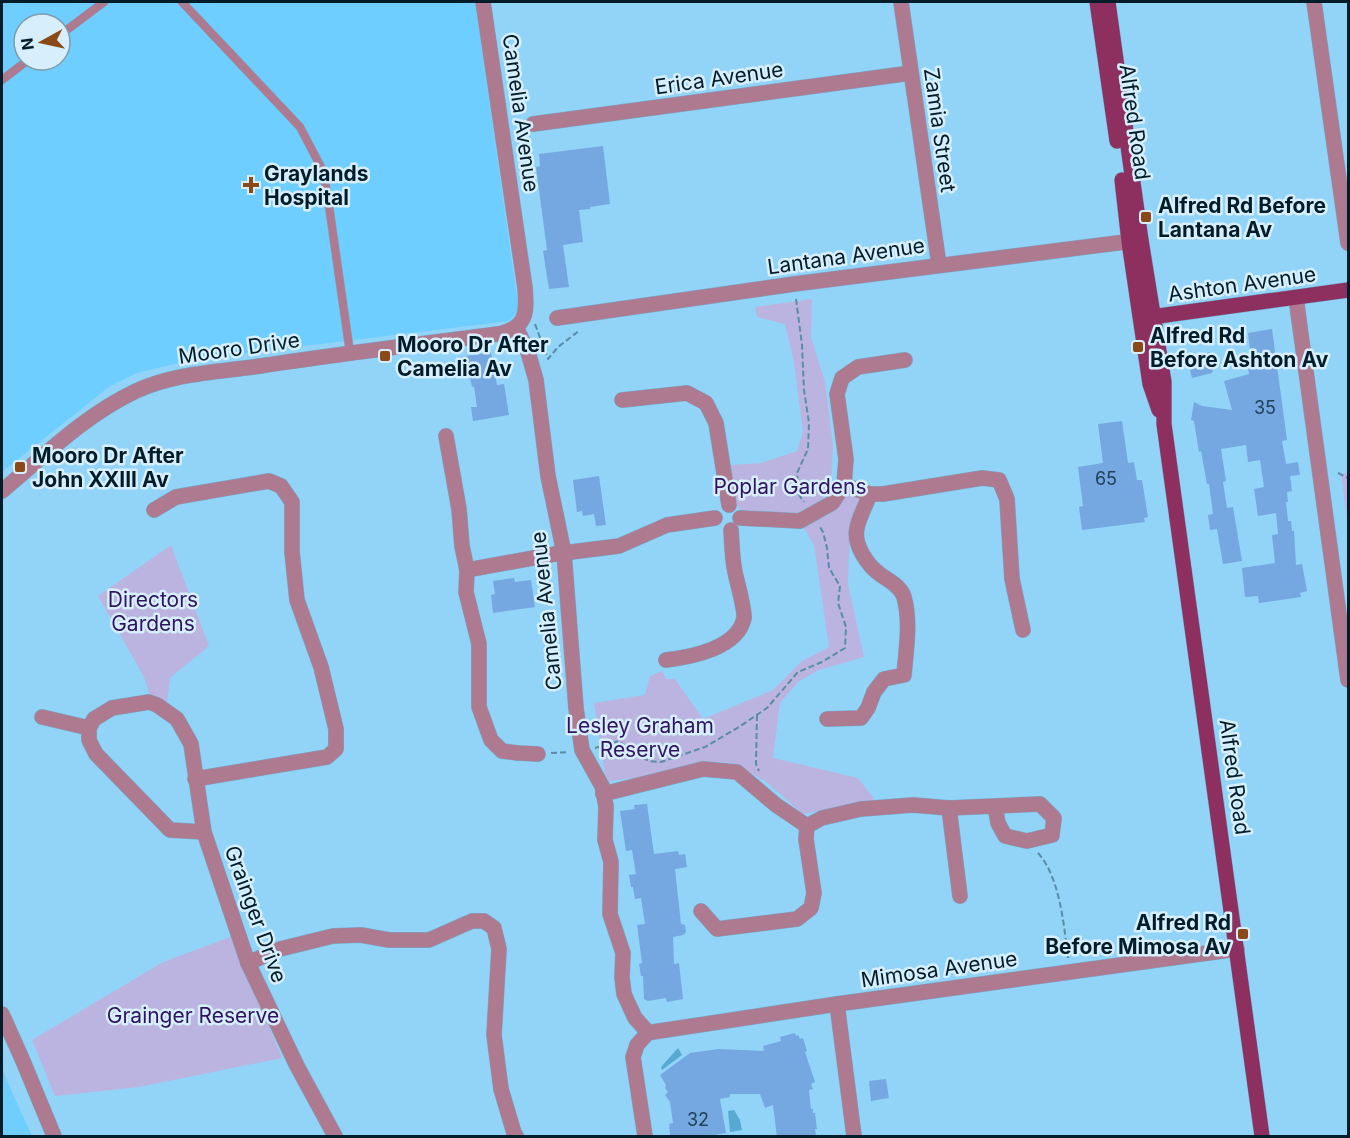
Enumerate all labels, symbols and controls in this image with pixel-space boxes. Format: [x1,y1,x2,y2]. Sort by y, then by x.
north arrow [12,12,72,72]
street label: Camelia Avenue [498,32,544,194]
text: N [16,37,38,52]
street label: Erica Avenue [653,57,785,99]
street label: Alfred Road [1115,63,1155,181]
street label: Zamia Street [919,66,961,194]
place label: Graylands Hospital [264,161,369,210]
marker: Graylands Hospital [242,176,260,194]
place label: Alfred Rd Before Lantana Av [1158,193,1326,242]
marker: Alfred Rd Before Lantana Av [1139,210,1153,224]
street label: Lantana Avenue [766,233,926,279]
street label: Ashton Avenue [1166,261,1318,307]
place label: Alfred Rd Before Ashton Av [1150,323,1329,372]
street label: Mooro Drive [177,327,301,369]
place label: Mooro Dr After Camelia Av [397,332,549,381]
marker: Alfred Rd Before Ashton Av [1131,340,1145,354]
marker: Mooro Dr After Camelia Av [378,349,392,363]
house number: 35 [1254,397,1276,418]
place label: Mooro Dr After John XXIII Av [32,443,184,492]
marker: Mooro Dr After John XXIII Av [13,460,27,474]
house number: 65 [1095,468,1117,489]
park label: Poplar Gardens [713,474,867,499]
street label: Camelia Avenue [525,530,567,692]
park label: Directors Gardens [108,587,198,636]
park label: Lesley Graham Reserve [566,713,714,762]
street label: Alfred Road [1215,718,1255,836]
street label: Grainger Drive [220,842,292,986]
place label: Alfred Rd Before Mimosa Av [1045,910,1231,959]
marker: Alfred Rd Before Mimosa Av [1236,927,1250,941]
street label: Mimosa Avenue [859,946,1019,992]
park label: Grainger Reserve [107,1003,279,1028]
house number: 32 [687,1109,709,1130]

